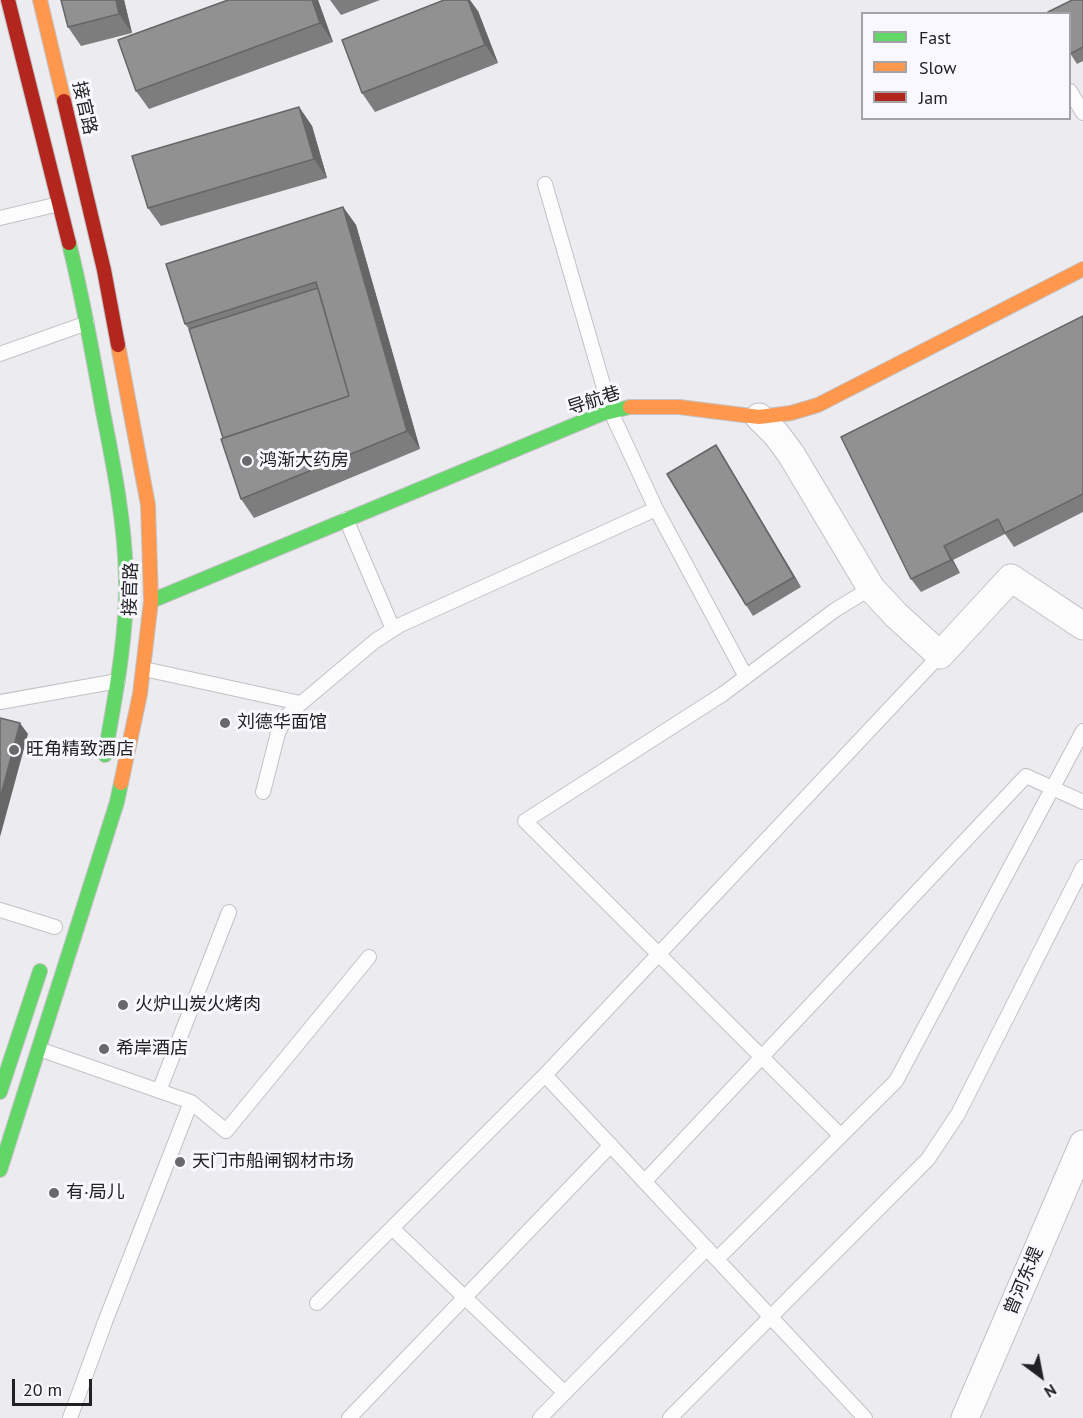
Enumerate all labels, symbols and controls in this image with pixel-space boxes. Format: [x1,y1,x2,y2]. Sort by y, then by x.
legend [861,12,1071,120]
text: Fast [919,26,951,49]
text: Slow [919,56,957,79]
street label: 接官路 [67,79,101,137]
text: Jam [919,86,948,109]
street label: 导航巷 [565,382,623,420]
place label: 鸿渐大药房 [259,450,349,472]
marker: 鸿渐大药房 [240,454,254,468]
street label: 接官路 [119,562,143,616]
place label: 刘德华面馆 [237,712,327,734]
marker: 刘德华面馆 [218,716,232,730]
place label: 旺角精致酒店 [26,739,134,761]
marker: 旺角精致酒店 [7,743,21,757]
place label: 火炉山炭火烤肉 [135,994,261,1016]
marker: 火炉山炭火烤肉 [116,998,130,1012]
place label: 希岸酒店 [116,1038,188,1060]
marker: 希岸酒店 [97,1042,111,1056]
place label: 天门市船闸钢材市场 [192,1151,354,1173]
marker: 天门市船闸钢材市场 [173,1155,187,1169]
place label: 有·局儿 [66,1182,125,1204]
marker: 有·局儿 [47,1186,61,1200]
street label: 曾河东堤 [1000,1244,1048,1318]
north arrow [1011,1346,1071,1406]
scale bar [15,1367,94,1405]
text: 20 m [23,1378,62,1401]
text: N [1041,1380,1060,1403]

